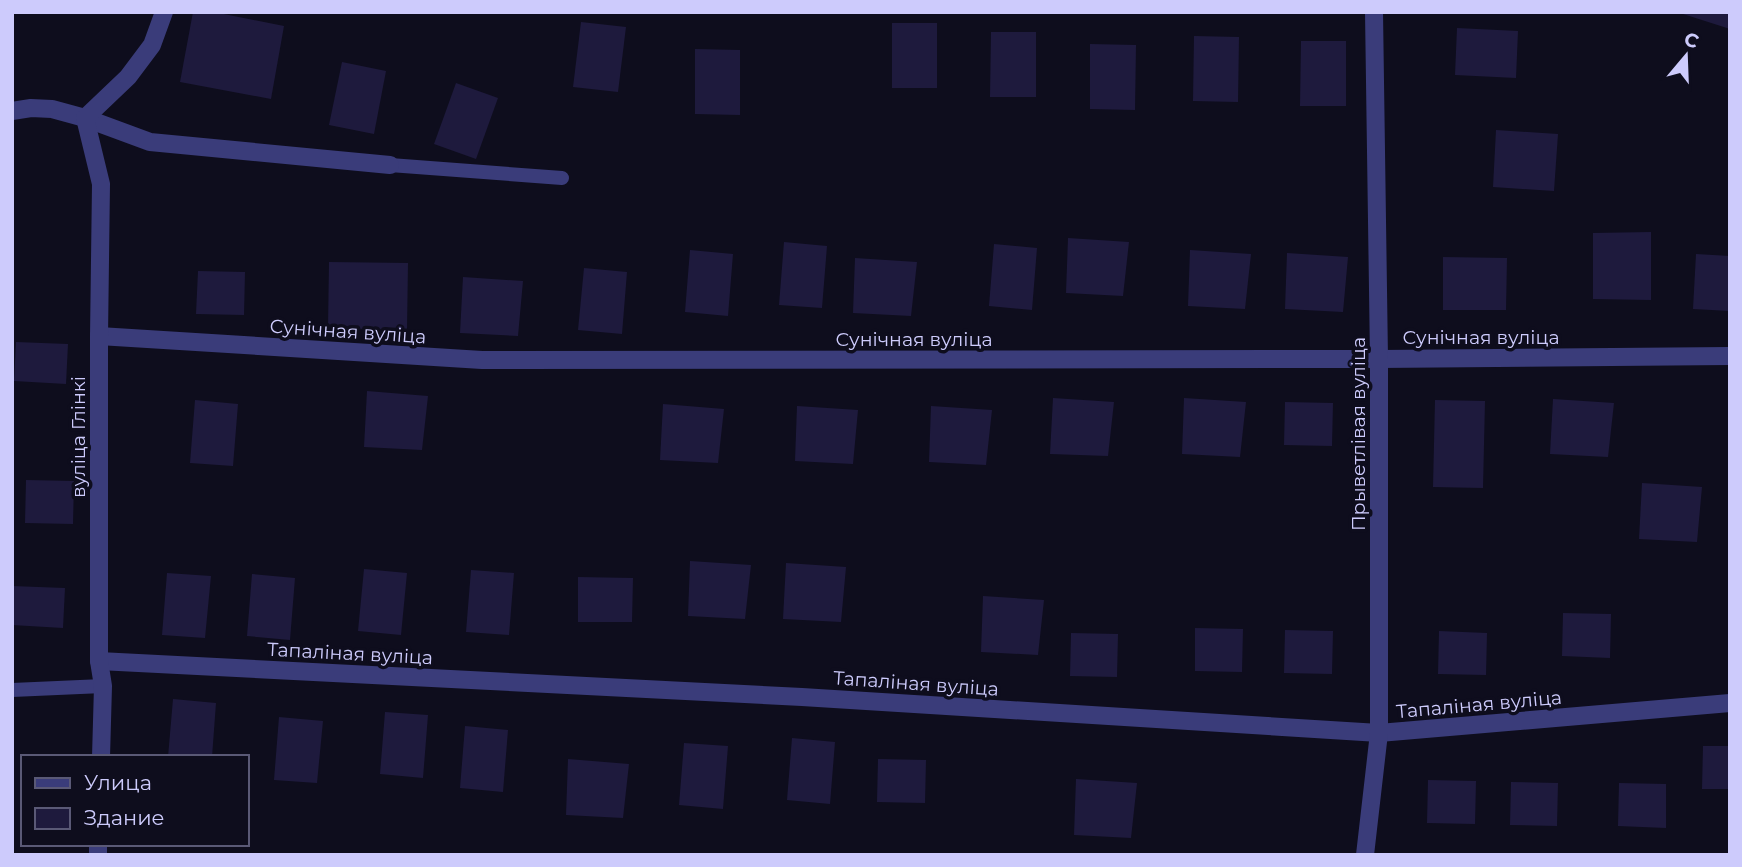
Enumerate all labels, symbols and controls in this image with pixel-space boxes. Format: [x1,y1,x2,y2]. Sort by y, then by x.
north arrow [1651,21,1721,91]
text: С [1681,27,1702,54]
street label: Сунічная вуліца [269,315,427,348]
street label: Сунічная вуліца [1403,326,1559,349]
street label: Сунічная вуліца [836,328,992,351]
street label: Прыветлівая вуліца [1347,337,1370,531]
street label: вуліца Глінкі [67,376,90,498]
street label: Тапаліная вуліца [266,638,434,669]
street label: Тапаліная вуліца [832,666,1000,701]
street label: Тапаліная вуліца [1395,686,1563,723]
legend [21,755,248,846]
text: Улица [84,770,152,795]
text: Здание [84,805,165,830]

